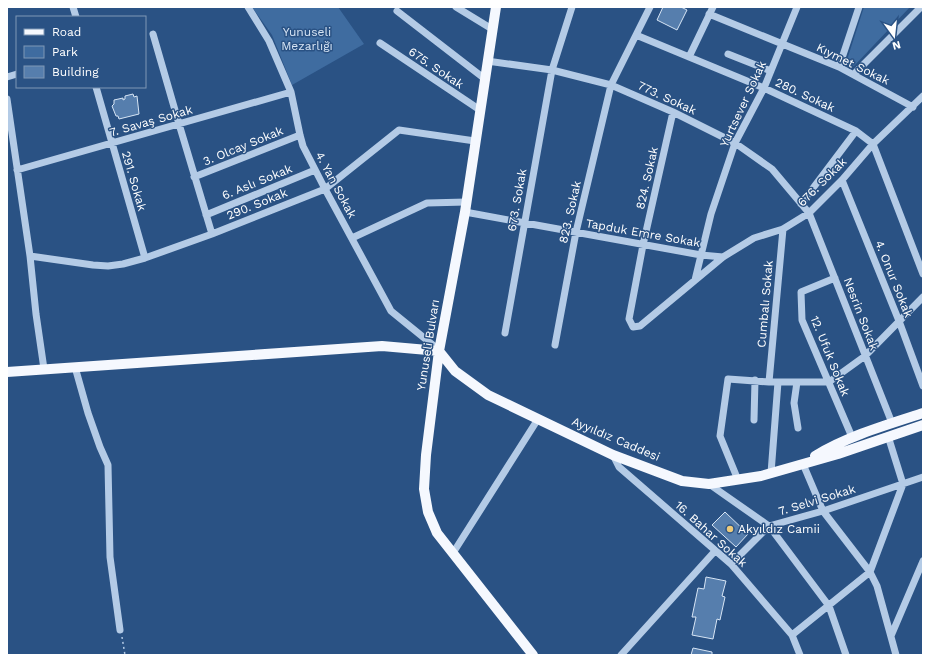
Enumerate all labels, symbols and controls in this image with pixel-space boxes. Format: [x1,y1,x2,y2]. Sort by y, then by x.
legend [16,16,146,88]
north arrow [874,16,914,56]
text: Road [52,25,81,39]
park label: Yunuseli Mezarlığı [281,25,333,53]
text: N [891,38,902,53]
street label: Kıymet Sokak [814,40,892,88]
street label: 675. Sokak [406,44,466,92]
text: Park [52,45,78,59]
street label: Yurtsever Sokak [717,59,769,149]
text: Building [52,65,99,79]
street label: 280. Sokak [773,75,837,115]
street label: 773. Sokak [636,78,699,118]
street label: 7. Savaş Sokak [108,102,194,140]
street label: 3. Olcay Sokak [201,123,285,168]
street label: 824. Sokak [633,145,661,211]
street label: 291. Sokak [119,149,149,213]
street label: 4. Yan Sokak [313,149,359,221]
street label: 676. Sokak [795,154,850,209]
street label: 6. Aslı Sokak [220,162,294,202]
street label: 673. Sokak [505,167,529,232]
street label: 823. Sokak [556,179,584,245]
street label: 290. Sokak [225,185,289,222]
street label: Tapduk Emre Sokak [585,216,701,250]
street label: 4. Onur Sokak [872,238,916,320]
street label: Cumbalı Sokak [754,260,776,348]
street label: Nesrin Sokak [841,276,881,353]
street label: Yunuseli Bulvarı [414,298,442,392]
street label: 12. Ufuk Sokak [808,314,853,398]
street label: Ayyıldız Caddesi [570,414,662,464]
street label: 7. Selvi Sokak [777,482,857,518]
street label: 16. Bahar Sokak [672,498,750,570]
place label: Akyıldız Camii [738,522,820,536]
marker: Akyıldız Camii [725,524,735,534]

